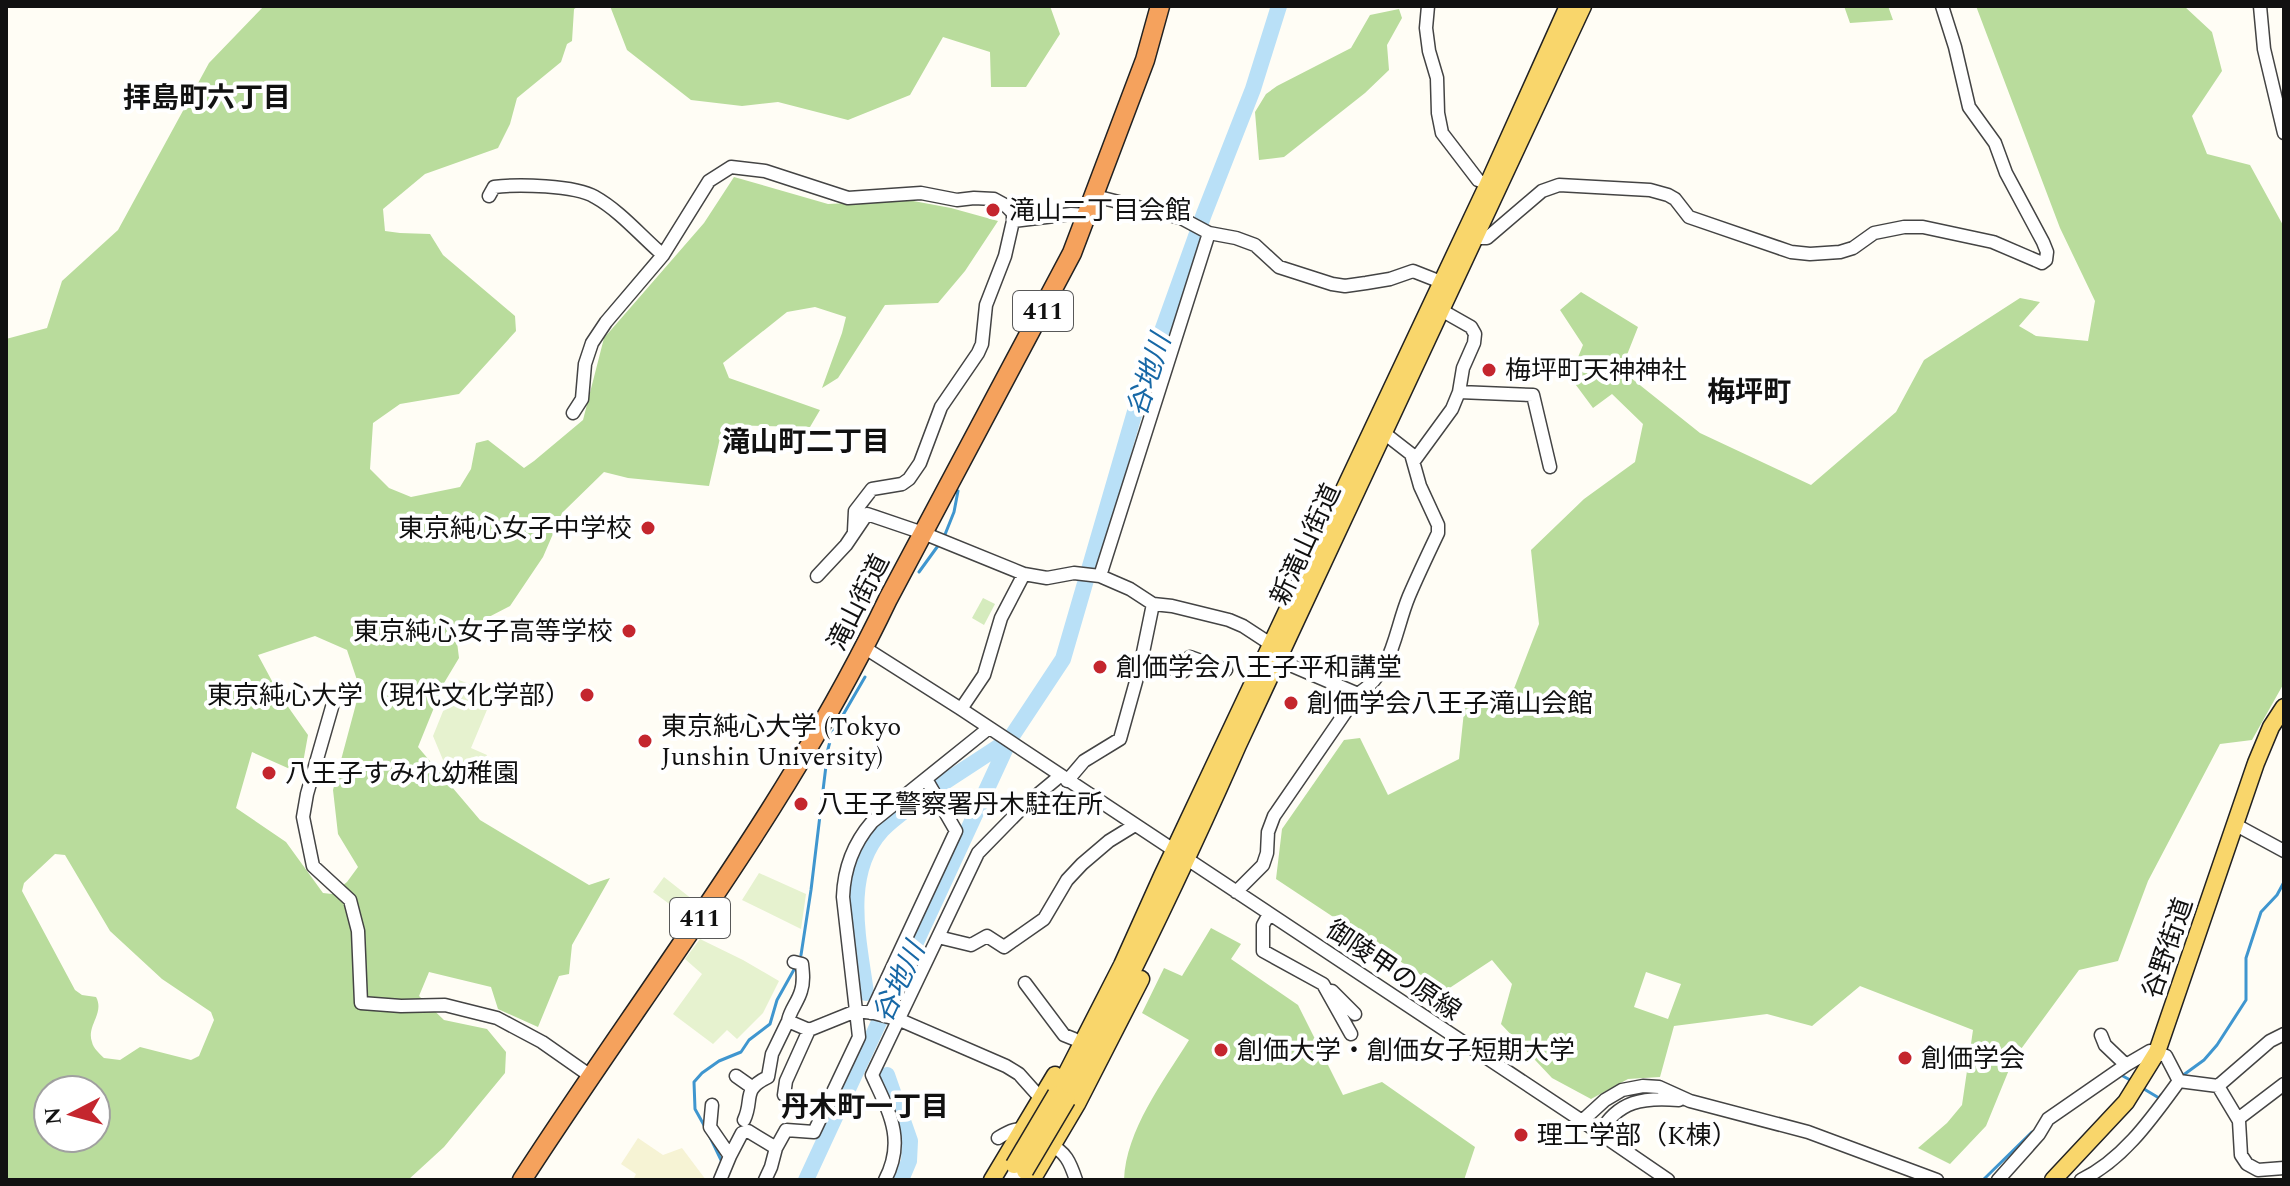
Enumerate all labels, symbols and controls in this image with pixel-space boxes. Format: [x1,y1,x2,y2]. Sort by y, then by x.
district label: 拝島町六丁目 [123,77,291,120]
place label: 滝山二丁目会館 [1009,191,1191,231]
marker: 滝山二丁目会館 [984,201,1002,219]
road number: 411 [1013,291,1073,331]
water label: 谷地川 [1116,326,1184,422]
place label: 梅坪町天神神社 [1505,351,1687,391]
marker: 梅坪町天神神社 [1480,361,1498,379]
district label: 梅坪町 [1707,371,1791,414]
district label: 滝山町二丁目 [722,421,890,464]
street label: 新滝山街道 [1260,477,1352,612]
place label: 東京純心女子中学校 [398,509,632,549]
marker: 東京純心女子中学校 [639,519,657,537]
street label: 滝山街道 [817,547,900,658]
place label: 東京純心女子高等学校 [353,612,613,652]
marker: 東京純心女子高等学校 [620,622,638,640]
place label: 創価学会八王子平和講堂 [1116,648,1402,688]
marker: 創価学会八王子平和講堂 [1091,658,1109,676]
place label: 東京純心大学（現代文化学部） [207,676,571,716]
place label: 創価学会八王子滝山会館 [1307,684,1593,724]
marker: 東京純心大学（現代文化学部） [578,686,596,704]
marker: 創価学会八王子滝山会館 [1282,694,1300,712]
place label: 東京純心大学 (Tokyo Junshin University) [661,707,901,777]
marker: 東京純心大学 (Tokyo Junshin University) [636,732,654,750]
place label: 八王子すみれ幼稚園 [285,754,519,794]
marker: 八王子すみれ幼稚園 [260,764,278,782]
place label: 八王子警察署丹木駐在所 [817,785,1103,825]
marker: 八王子警察署丹木駐在所 [792,795,810,813]
street label: 谷野街道 [2132,893,2204,1004]
road number: 411 [670,898,730,938]
street label: 御陵甲の原線 [1318,911,1469,1031]
water label: 谷地川 [862,933,938,1030]
place label: 創価大学・創価女子短期大学 [1237,1031,1575,1071]
place label: 創価学会 [1921,1039,2025,1079]
marker: 創価大学・創価女子短期大学 [1212,1041,1230,1059]
marker: 創価学会 [1896,1049,1914,1067]
north arrow [32,1074,112,1154]
district label: 丹木町一丁目 [781,1086,949,1129]
text: N [36,1105,71,1127]
place label: 理工学部（K棟） [1537,1116,1738,1156]
marker: 理工学部（K棟） [1512,1126,1530,1144]

